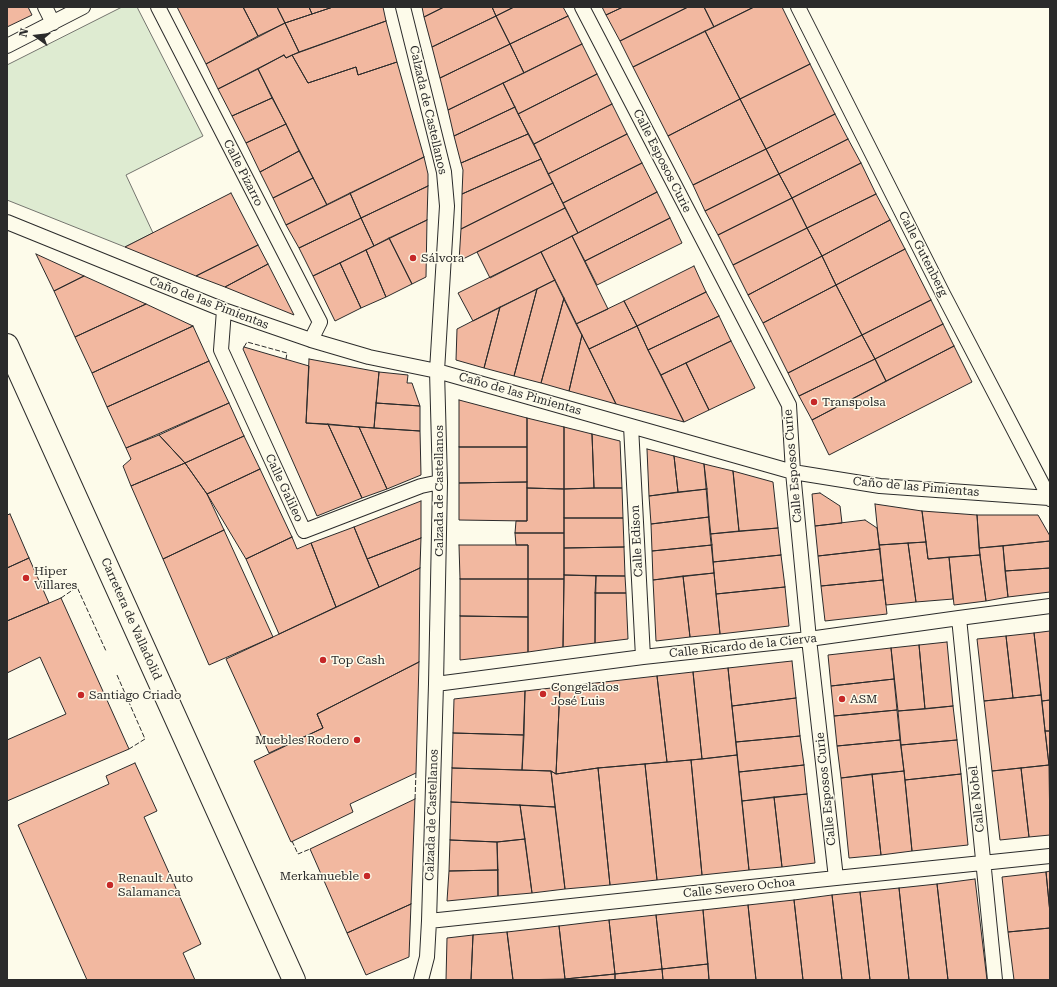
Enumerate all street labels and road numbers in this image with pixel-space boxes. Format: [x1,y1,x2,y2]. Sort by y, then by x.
street label: Calzada de Castellanos [406,44,450,176]
street label: Calle Esposos Curie [630,107,694,215]
street label: Calle Pizarro [220,137,266,209]
street label: Calle Gutenberg [895,209,951,299]
street label: Caño de las Pimientas [147,274,271,332]
street label: Caño de las Pimientas [457,370,583,418]
street label: Calle Esposos Curie [781,409,805,523]
street label: Calzada de Castellanos [432,425,446,557]
street label: Calle Galileo [262,452,306,524]
street label: Caño de las Pimientas [852,474,980,500]
street label: Calle Edison [628,505,646,577]
street label: Carretera de Valladolid [98,556,164,682]
street label: Calle Ricardo de la Cierva [668,631,818,661]
street label: Calle Esposos Curie [813,732,839,846]
street label: Calzada de Castellanos [423,749,441,881]
street label: Calle Nobel [966,765,988,833]
street label: Calle Severo Ochoa [682,875,796,901]

